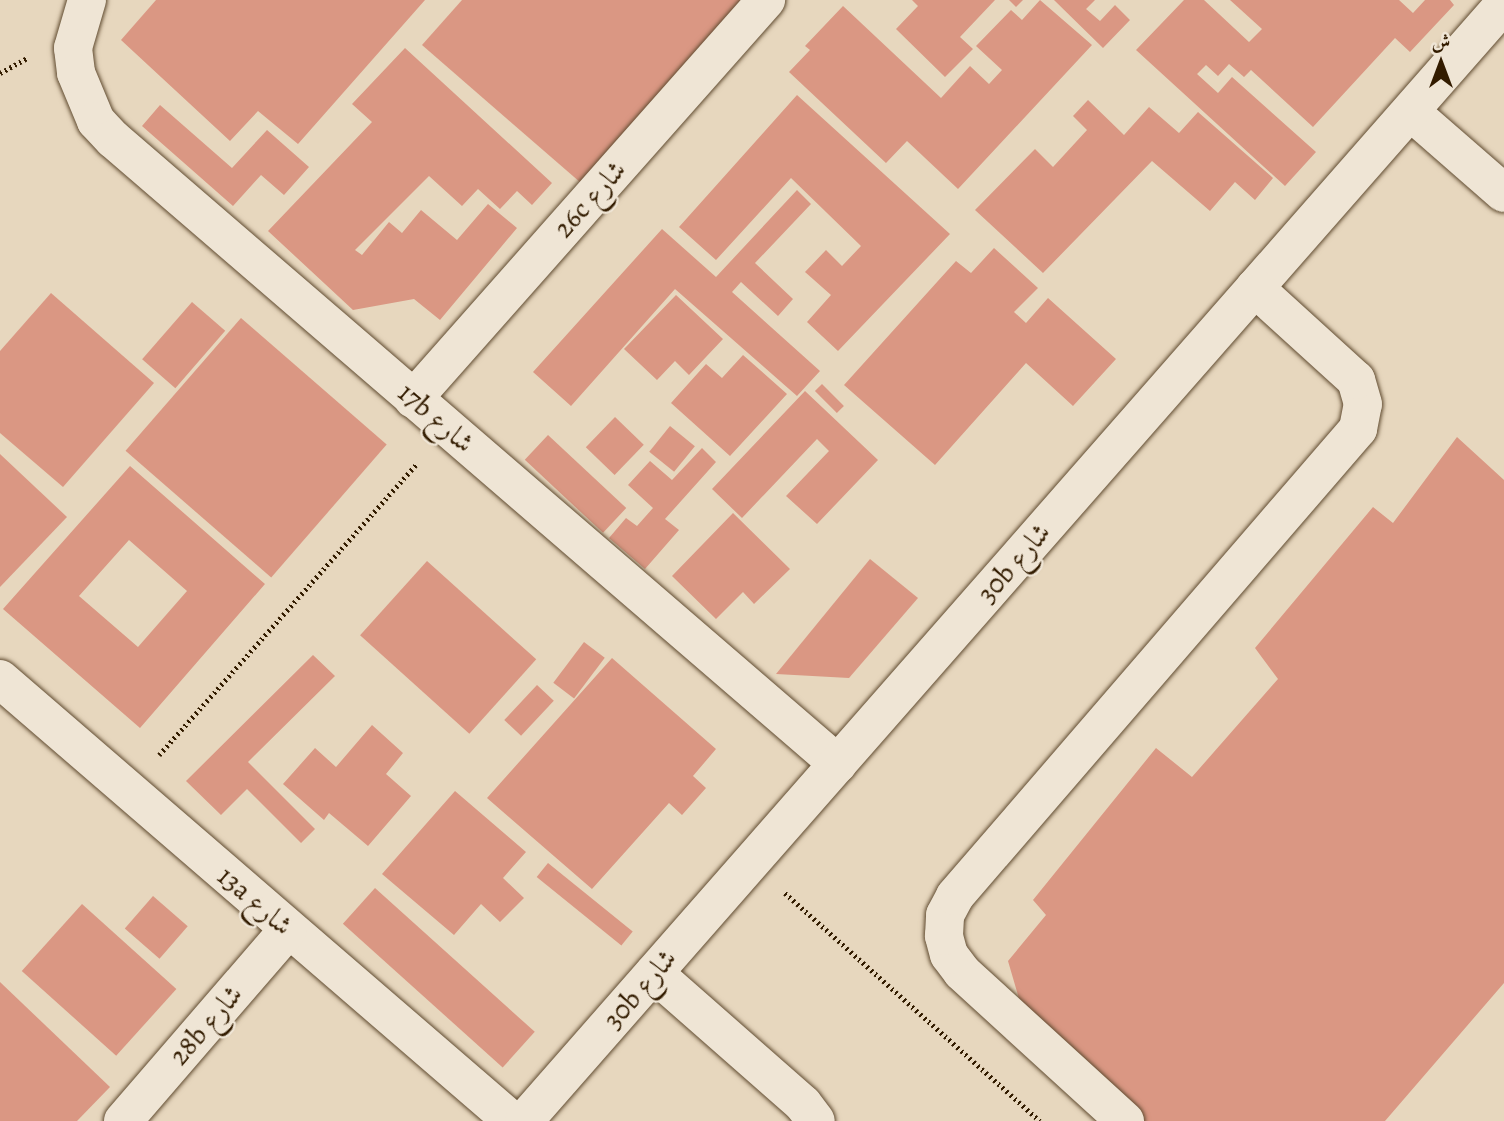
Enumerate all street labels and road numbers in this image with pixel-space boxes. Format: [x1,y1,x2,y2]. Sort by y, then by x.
street label: 26c شارع [547,153,633,245]
street label: 17b شارع [391,376,481,460]
street label: 30b شارع [970,516,1058,610]
street label: 13a شارع [211,859,299,943]
street label: 30b شارع [596,942,684,1036]
street label: 28b شارع [162,978,250,1072]

